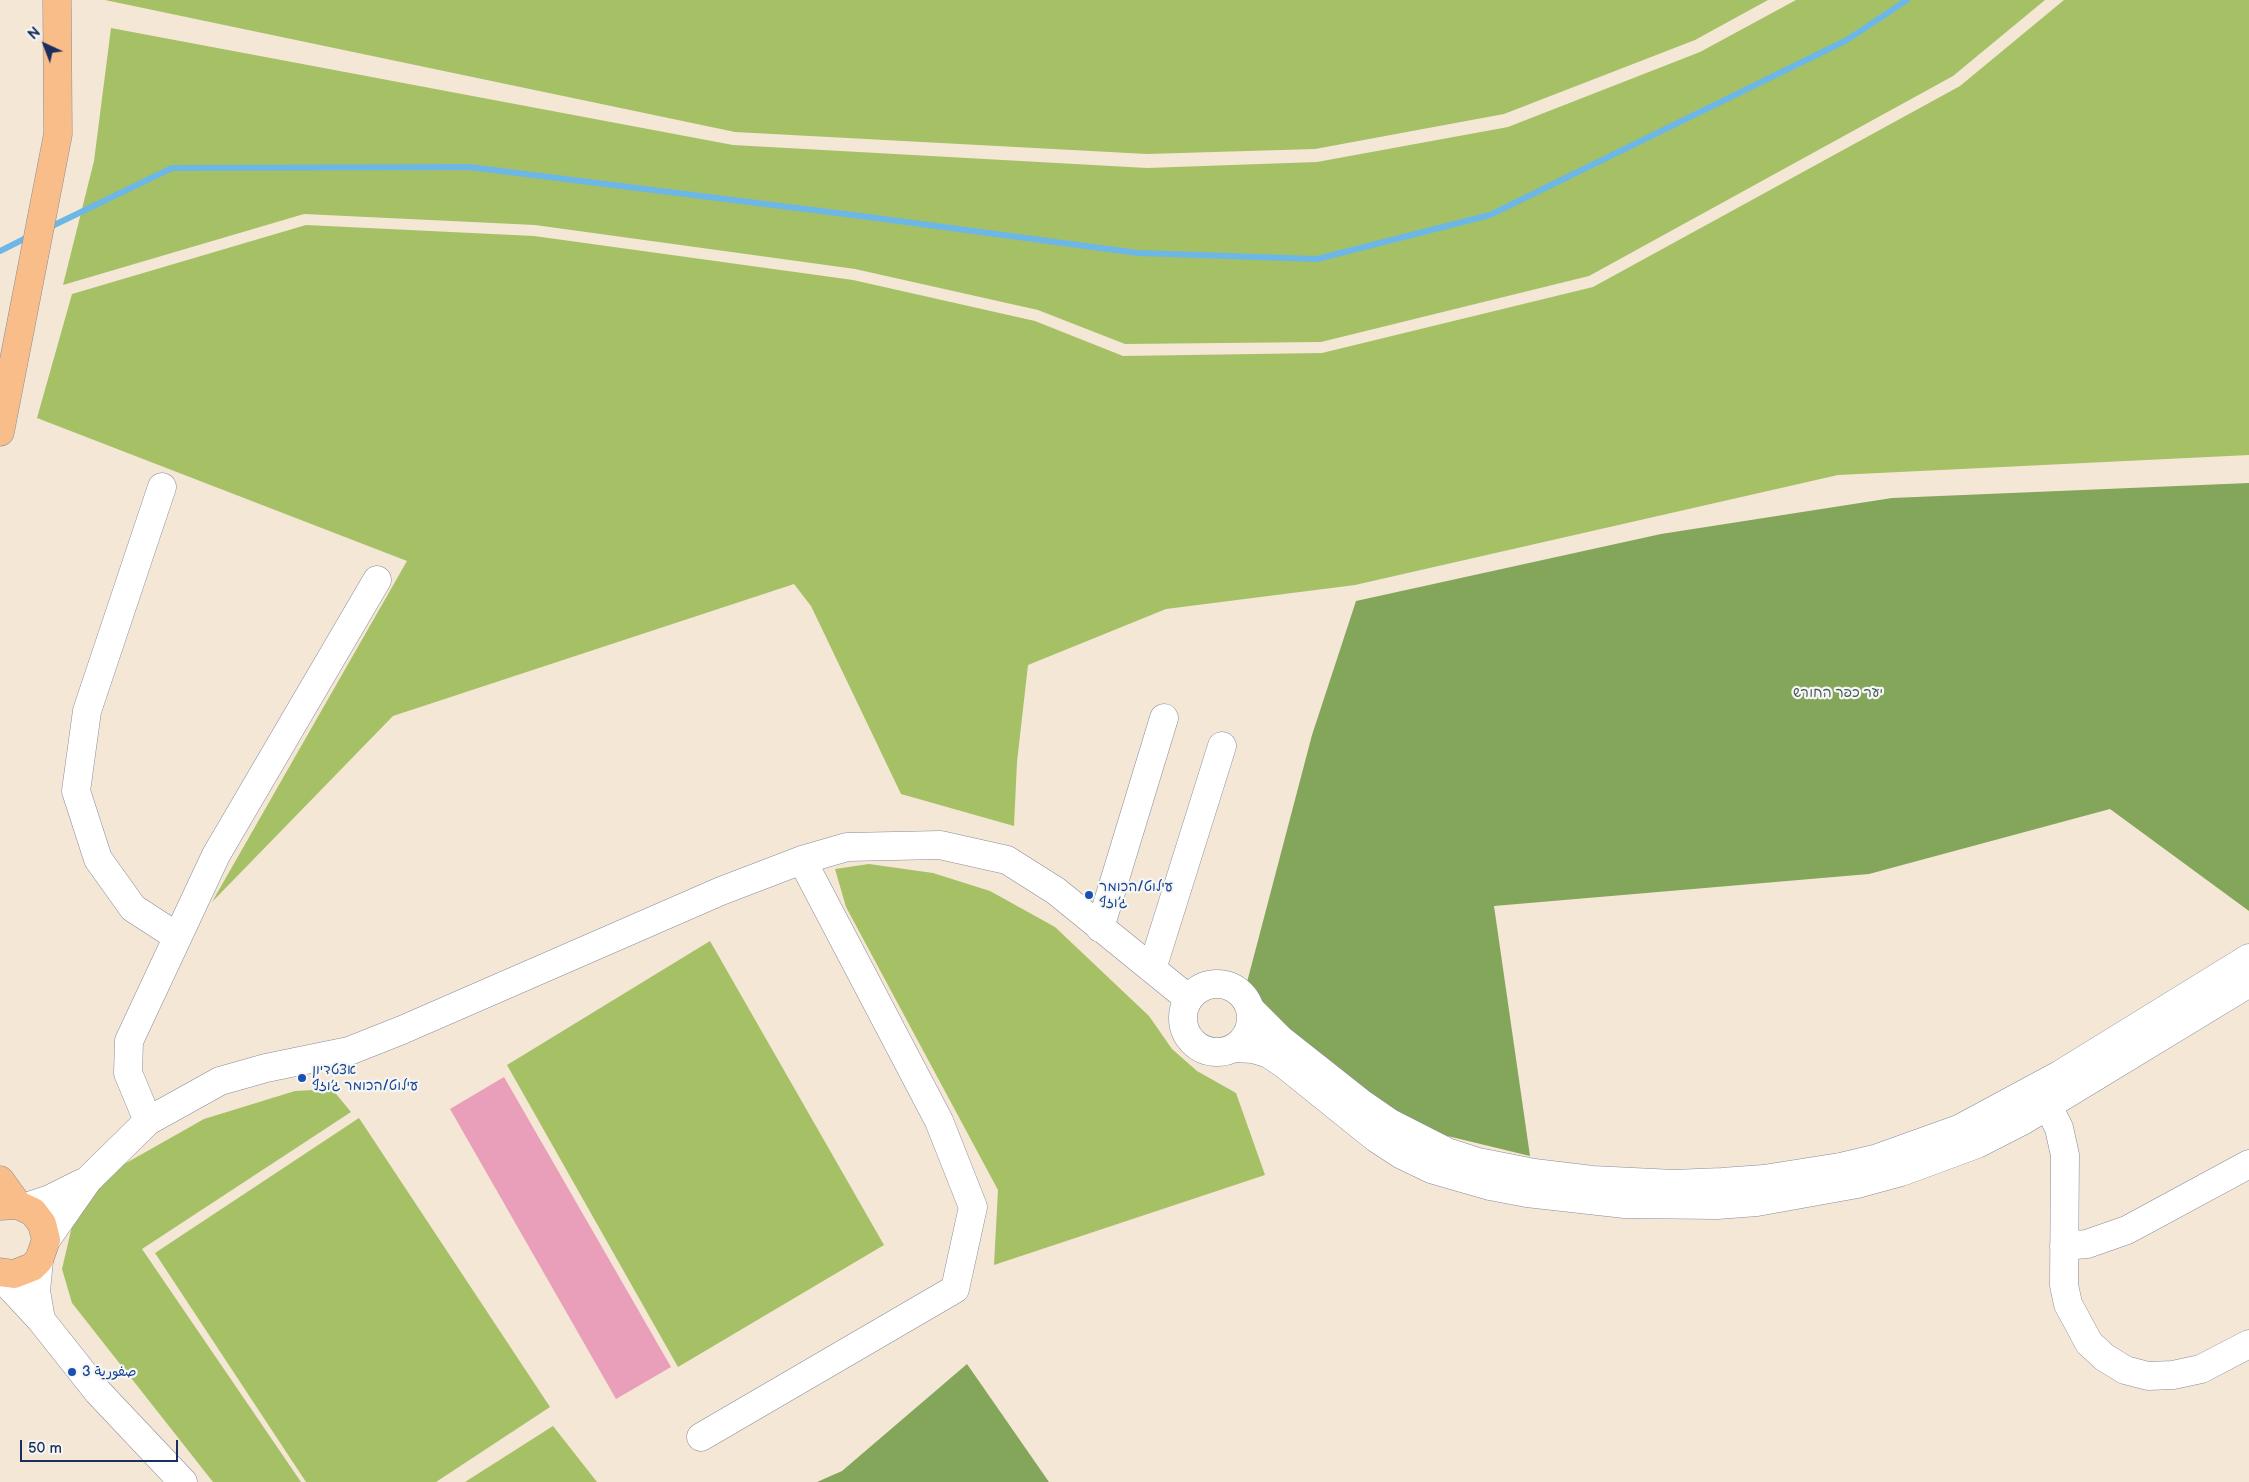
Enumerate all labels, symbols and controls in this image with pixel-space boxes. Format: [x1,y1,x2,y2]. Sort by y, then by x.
north arrow [20,20,70,70]
text: N [25,24,44,43]
park label: יער כפר החורש [1793,685,1883,701]
place label: עילוט/הכומר ג׳וזף [1099,879,1173,912]
marker: עילוט/הכומר ג׳וזף [1083,889,1095,901]
place label: אצטדיון עילוט/הכומר ג׳וזף [312,1062,418,1094]
marker: אצטדיון עילוט/הכומר ג׳וזף [296,1072,308,1084]
place label: صفورية 3 [82,1364,137,1380]
marker: صفورية 3 [66,1366,78,1378]
scale bar [22,1430,180,1462]
text: 50 m [28,1439,62,1458]

